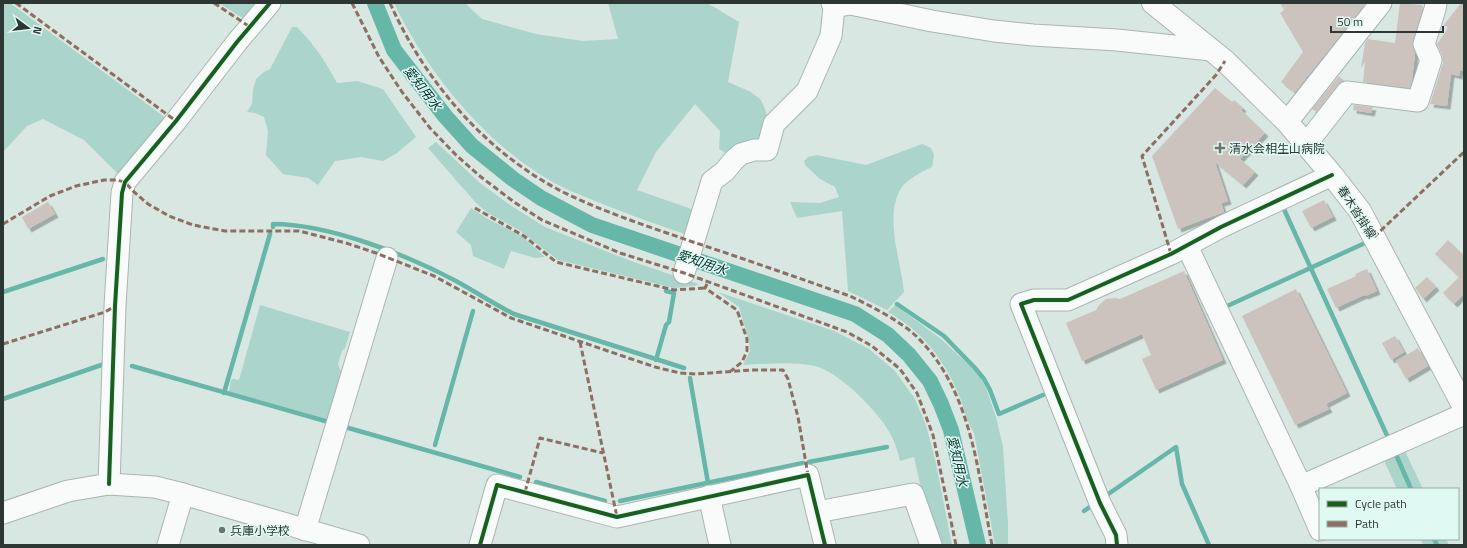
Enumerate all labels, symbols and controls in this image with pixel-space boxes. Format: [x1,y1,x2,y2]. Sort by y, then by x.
north arrow [8,8,48,48]
scale bar [1331,8,1443,34]
text: 50 m [1337,12,1363,31]
text: N [29,25,46,36]
water label: 愛知用水 [399,61,448,116]
place label: 清水会相生山病院 [1229,139,1325,158]
marker: 清水会相生山病院 [1214,142,1226,154]
street label: 春木沓掛線 [1333,182,1381,242]
water label: 愛知用水 [674,244,732,281]
water label: 愛知用水 [942,433,974,491]
legend [1319,488,1459,540]
text: Cycle path [1355,494,1407,513]
text: Path [1355,514,1379,533]
place label: 兵庫小学校 [230,521,290,540]
marker: 兵庫小学校 [217,525,227,535]

